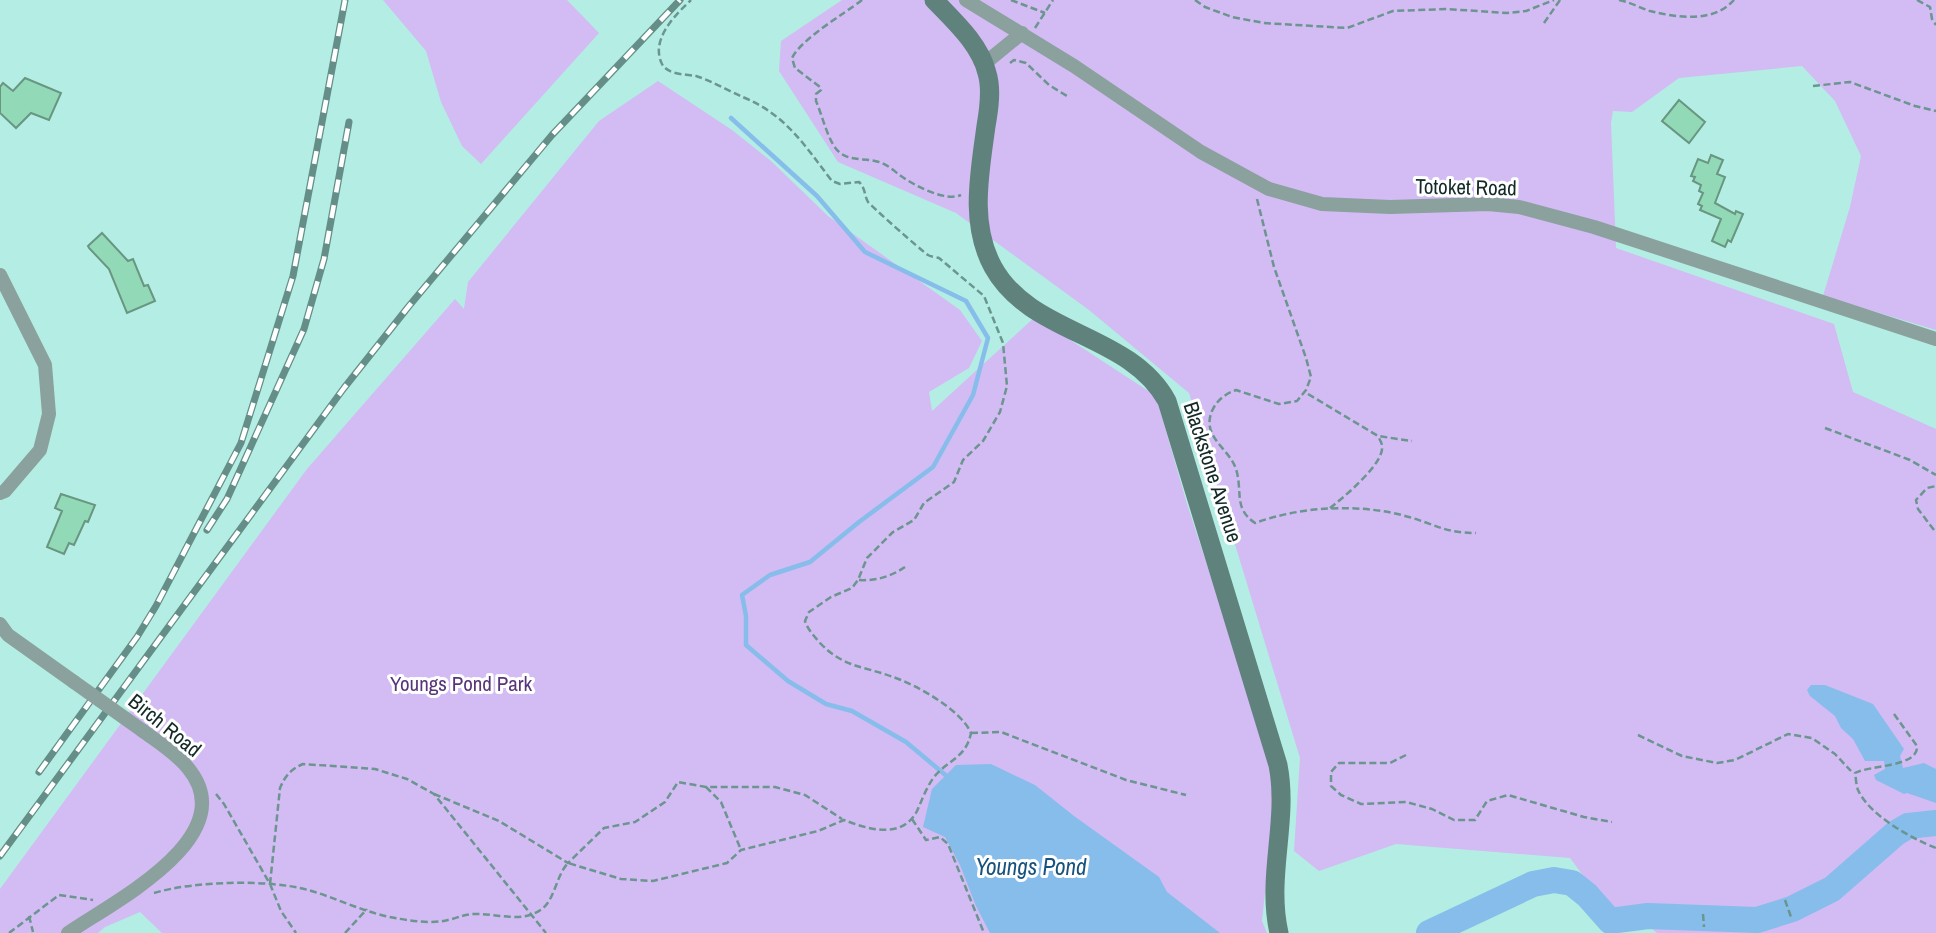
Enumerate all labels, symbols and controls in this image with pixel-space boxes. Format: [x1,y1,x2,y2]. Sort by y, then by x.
street label: Totoket Road [1415,172,1517,202]
street label: Blackstone Avenue [1177,398,1249,546]
park label: Youngs Pond Park [390,669,533,698]
street label: Birch Road [122,687,208,763]
water label: Youngs Pond [975,851,1087,882]

